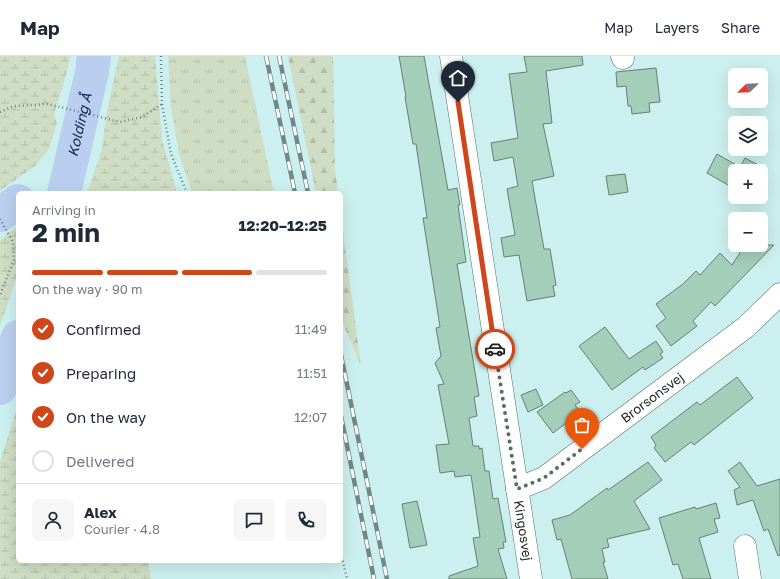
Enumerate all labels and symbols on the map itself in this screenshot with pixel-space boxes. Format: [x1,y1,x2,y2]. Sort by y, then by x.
pin [441,61,475,102]
north arrow [728,68,768,108]
water label: Kolding Å [64,91,95,158]
courier [475,329,515,369]
street label: Brorsonsvej [617,369,687,426]
pin [565,408,599,449]
street label: Kingosvej [511,499,536,562]

